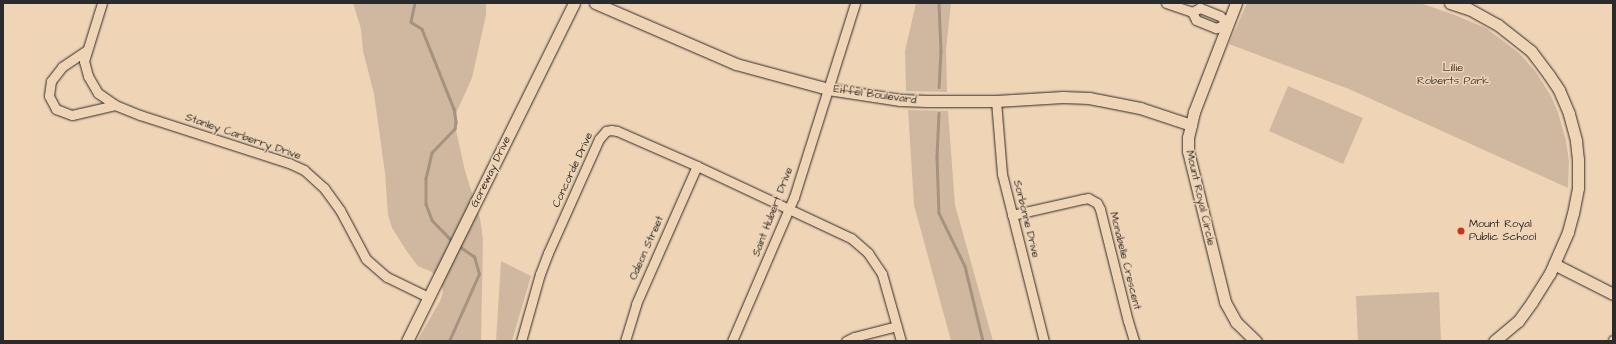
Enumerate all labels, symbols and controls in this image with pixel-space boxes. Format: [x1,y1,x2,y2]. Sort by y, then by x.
park label: Lillie Roberts Park [1417,62,1489,88]
street label: Eiffel Boulevard [833,83,917,107]
street label: Stanley Carberry Drive [183,111,303,163]
street label: Concorde Drive [550,130,596,210]
street label: Goreway Drive [468,134,514,210]
street label: Mount Royal Circle [1183,149,1217,247]
street label: Saint Hubert Drive [750,166,796,258]
street label: Sorbonne Drive [1010,179,1042,259]
street label: Monabelle Crescent [1106,211,1144,311]
street label: Odeon Street [627,214,667,282]
place label: Mount Royal Public School [1469,218,1536,244]
marker: Mount Royal Public School [1456,226,1466,236]

